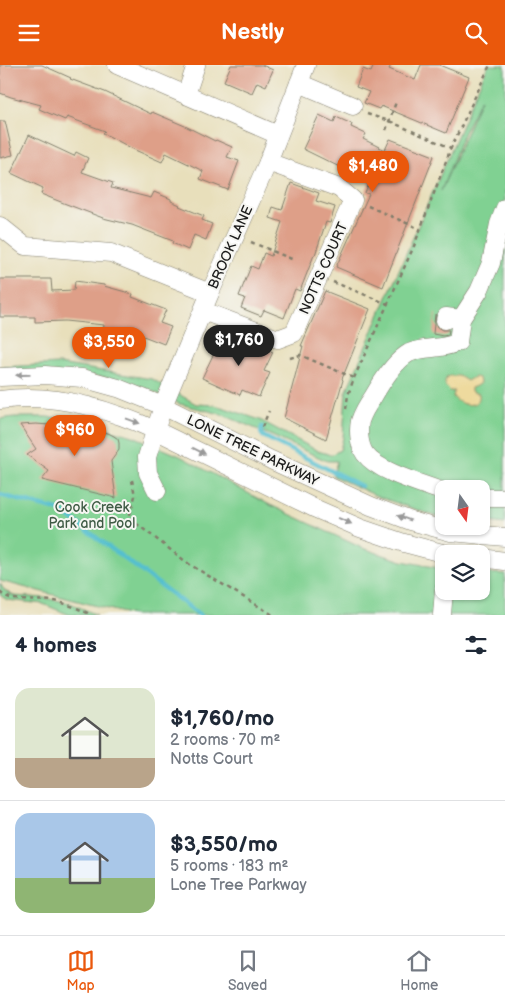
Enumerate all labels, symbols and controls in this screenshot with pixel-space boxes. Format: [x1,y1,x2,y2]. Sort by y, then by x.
icon: menu [15,19,43,47]
text: Nestly [221,19,284,46]
icon: search [462,19,490,47]
pin: $1,480 [332,151,414,193]
text: $1,480 [348,157,398,176]
street label: BROOK LANE [204,203,257,292]
street label: NOTTS COURT [296,219,352,317]
pin: $1,760 [198,325,280,367]
pin: $3,550 [68,327,150,369]
text: $1,760 [214,331,264,350]
text: $3,550 [83,333,135,352]
one-way arrow [14,372,30,380]
street label: LONE TREE PARKWAY [184,411,322,490]
pin: $960 [45,415,105,457]
one-way arrow [126,417,141,425]
text: $960 [55,421,95,440]
one-way arrow [191,447,206,455]
north arrow [435,480,490,535]
map controls [435,480,490,600]
park label: Cook Creek Park and Pool [49,499,135,532]
one-way arrow [396,514,411,522]
one-way arrow [338,518,352,526]
button: layers [435,545,490,600]
icon: filters [462,631,490,659]
text: 4 homes [15,633,97,658]
text: $1,760/mo [170,706,274,731]
icon: home [55,708,115,768]
text: 2 rooms · 70 m² [170,731,280,750]
text: Notts Court [170,750,253,769]
text: $3,550/mo [170,832,278,857]
icon: home [55,833,115,893]
text: 5 rooms · 183 m² [170,857,289,876]
text: Lone Tree Parkway [170,876,307,895]
tab: Map [67,947,95,994]
tab: Saved [228,947,267,994]
tab: Home [400,947,438,994]

